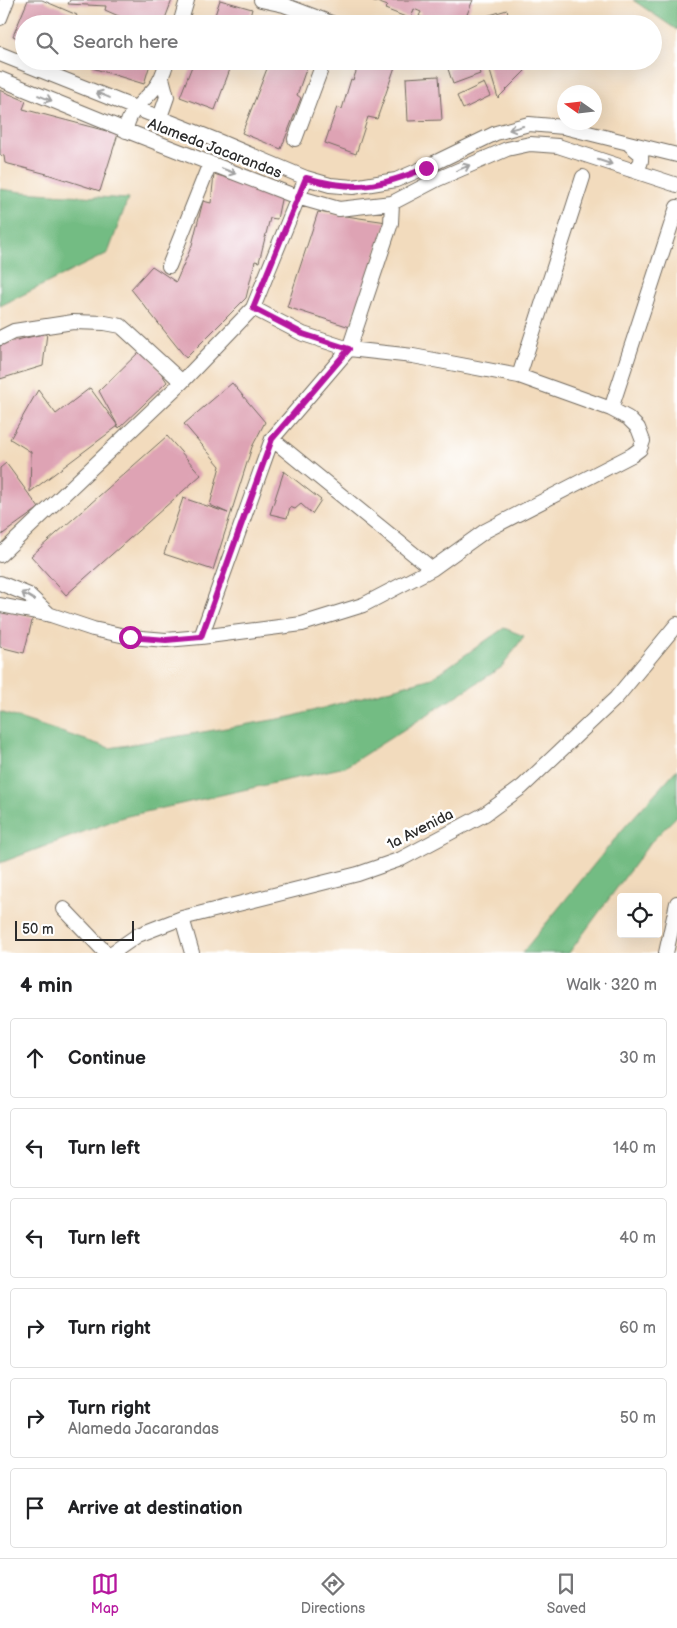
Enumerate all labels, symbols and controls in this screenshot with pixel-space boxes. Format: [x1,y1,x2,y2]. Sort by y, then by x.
search box [15,15,662,70]
icon: search [33,29,61,57]
text: Search here [73,31,178,54]
north arrow [557,85,602,130]
one-way arrow [95,90,111,99]
one-way arrow [37,93,52,103]
street label: Alameda Jacarandas [145,114,285,183]
one-way arrow [508,124,524,133]
route end [415,157,438,180]
one-way arrow [596,157,612,167]
one-way arrow [455,163,470,173]
one-way arrow [221,167,236,176]
one-way arrow [21,590,35,600]
route start [119,626,142,649]
street label: 1a Avenida [384,805,457,854]
map controls [617,893,662,938]
button: locate [617,893,662,938]
scale bar [15,918,134,941]
text: 50 m [22,921,54,938]
text: 4 min [20,973,73,998]
text: Walk · 320 m [566,976,657,995]
icon: ahead [21,1044,49,1072]
text: Continue [68,1047,146,1070]
text: 30 m [619,1049,656,1068]
icon: left [21,1134,49,1162]
text: Turn left [68,1137,140,1160]
text: 140 m [613,1139,656,1158]
icon: left [21,1224,49,1252]
text: Turn left [68,1227,140,1250]
text: 40 m [619,1229,656,1248]
icon: right [21,1314,49,1342]
text: Turn right [68,1317,151,1340]
text: 60 m [619,1319,656,1338]
text: Turn right [68,1397,151,1420]
icon: right [21,1404,49,1432]
text: 50 m [620,1409,656,1428]
text: Alameda Jacarandas [68,1420,219,1439]
icon: arrive [21,1494,49,1522]
text: Arrive at destination [68,1497,243,1520]
tab: Map [91,1570,119,1617]
tab: Directions [301,1570,365,1617]
tab: Saved [547,1570,586,1617]

